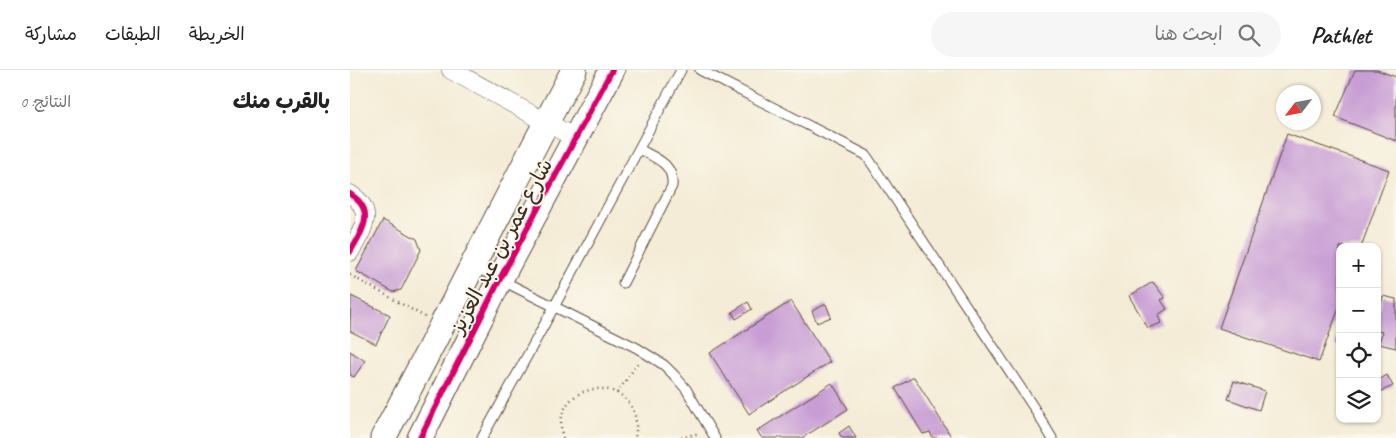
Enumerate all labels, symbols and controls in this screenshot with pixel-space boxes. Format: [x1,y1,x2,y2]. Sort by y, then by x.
search box [931,12,1281,57]
text: Pathlet [1311,20,1371,50]
icon: search [1235,21,1263,49]
text: ابحث هنا [1155,22,1223,46]
text: مشاركة [25,23,77,45]
text: الطبقات [105,23,161,45]
text: الخريطة [189,23,245,45]
north arrow [1276,85,1321,130]
text: بالقرب منك [233,88,330,114]
text: النتائج: 0 [20,92,71,112]
street label: شارع عمر بن عبد العزيز [443,154,560,341]
map controls [1336,243,1381,423]
button: + [1336,243,1381,288]
button: − [1336,288,1381,333]
button: locate [1336,333,1381,378]
button: layers [1336,378,1381,423]

